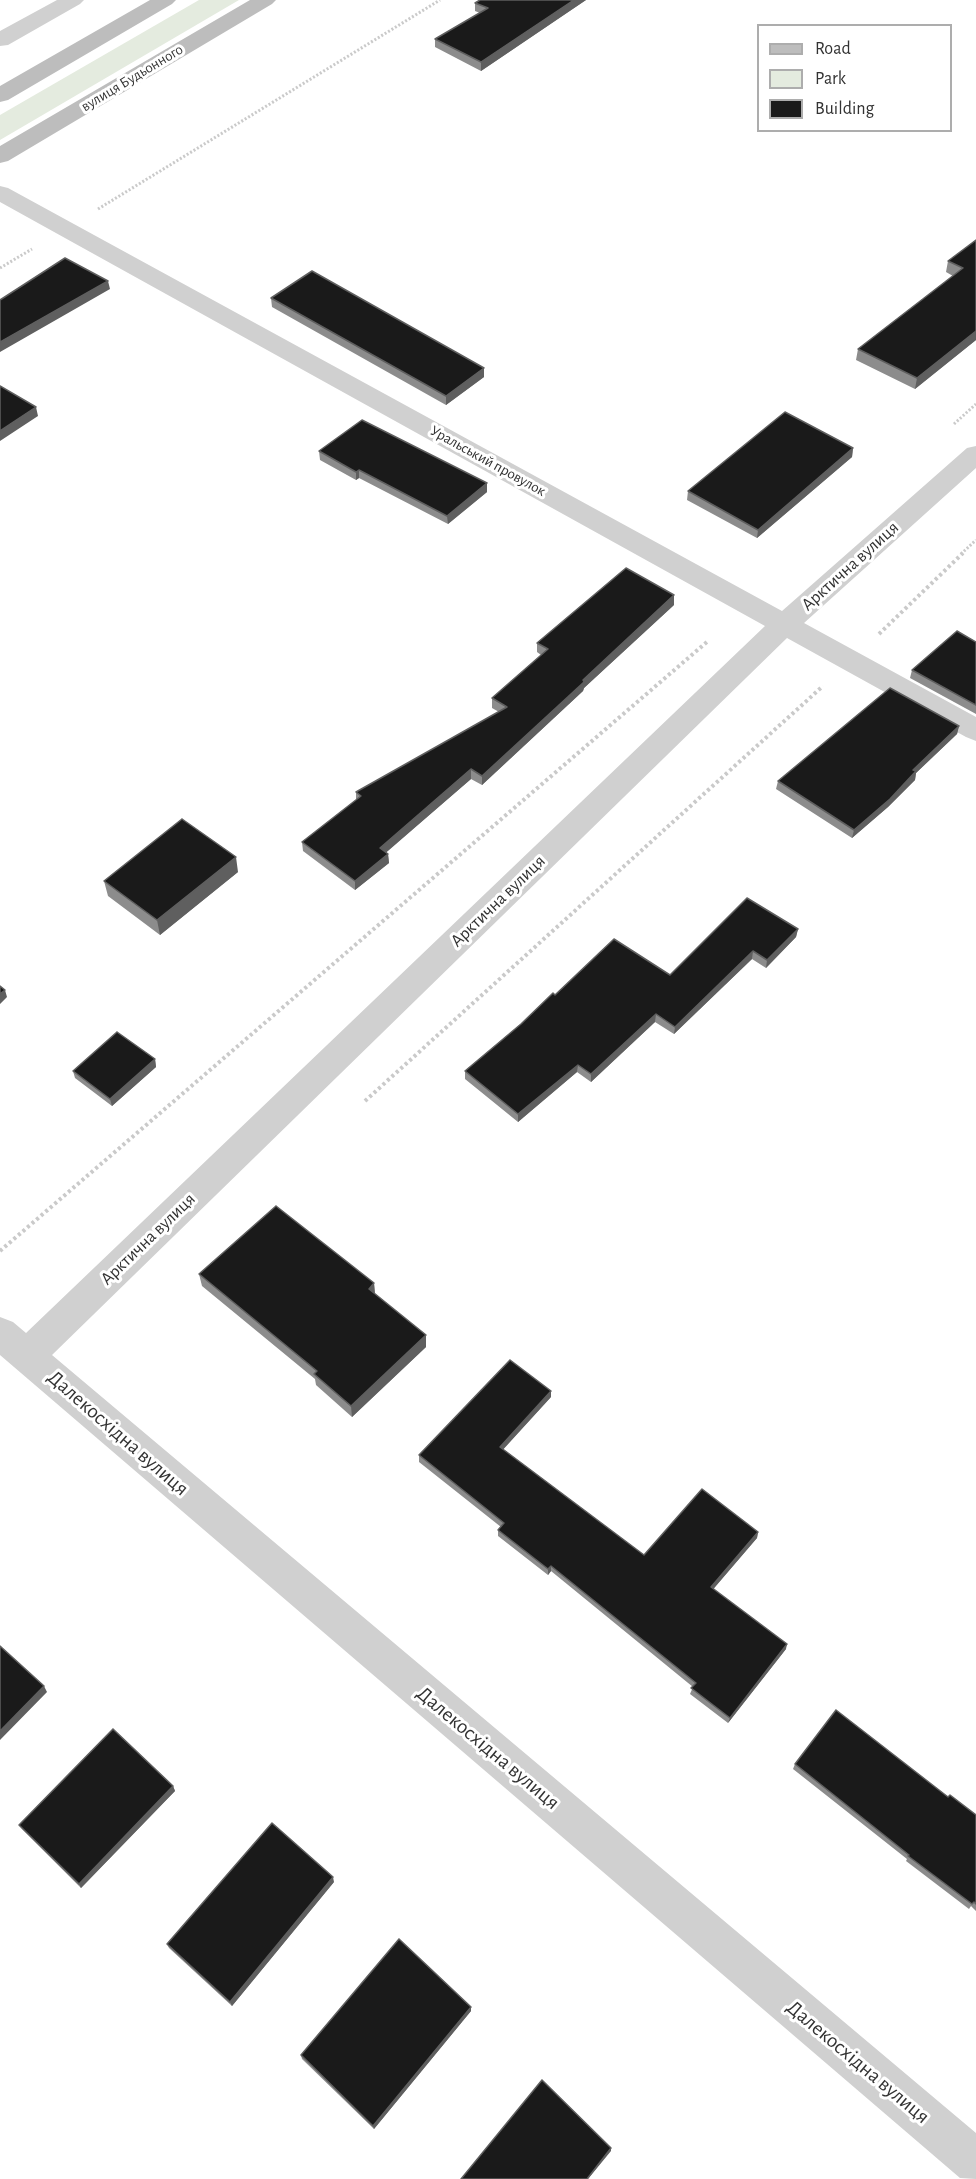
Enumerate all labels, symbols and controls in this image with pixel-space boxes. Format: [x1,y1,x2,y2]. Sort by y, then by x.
legend [757,24,952,132]
street label: вулиця Будьонного [78,40,186,116]
text: Road [815,40,851,58]
text: Park [815,70,846,88]
text: Building [815,100,874,118]
street label: Уральський провулок [427,422,549,500]
street label: Арктична вулиця [797,517,903,615]
street label: Арктична вулиця [446,850,550,952]
street label: Арктична вулиця [96,1188,200,1290]
street label: Далекосхідна вулиця [42,1365,194,1501]
street label: Далекосхідна вулиця [411,1681,565,1815]
street label: Далекосхідна вулиця [781,1995,935,2129]

